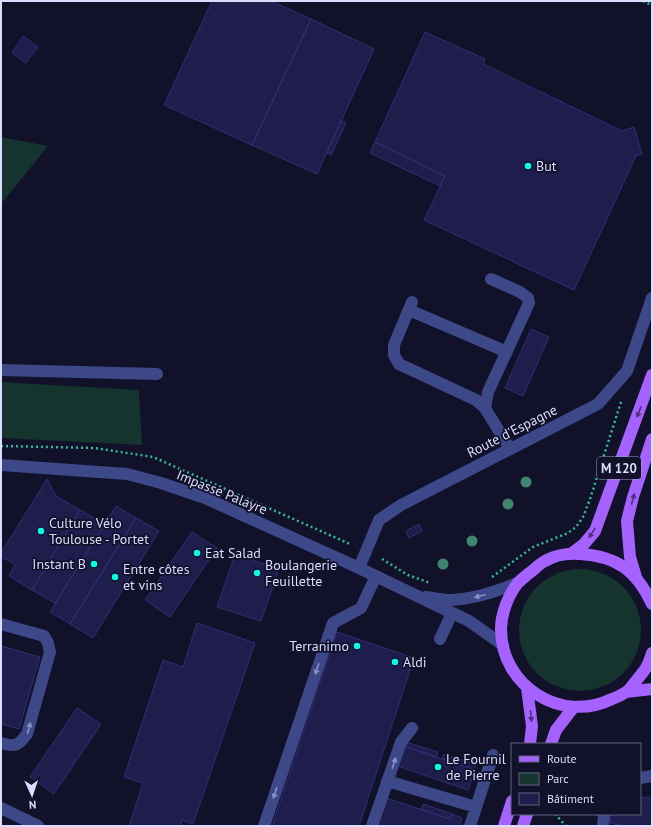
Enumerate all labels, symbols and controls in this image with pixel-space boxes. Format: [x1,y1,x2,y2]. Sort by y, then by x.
place label: But [536,157,557,175]
marker: But [523,161,533,171]
street label: Route d'Espagne [464,401,560,461]
one-way arrow [636,406,642,418]
road number: M 120 [597,457,641,479]
street label: Impasse Palayre [174,466,270,518]
one-way arrow [630,493,636,505]
place label: Culture Vélo Toulouse - Portet [49,514,149,548]
marker: Culture Vélo Toulouse - Portet [36,526,46,536]
one-way arrow [589,527,596,538]
place label: Eat Salad [205,544,261,562]
marker: Eat Salad [192,548,202,558]
place label: Instant B [32,555,86,573]
place label: Boulangerie Feuillette [265,556,337,590]
marker: Instant B [89,559,99,569]
place label: Entre côtes et vins [123,560,190,594]
marker: Boulangerie Feuillette [252,568,262,578]
marker: Entre côtes et vins [110,572,120,582]
one-way arrow [474,593,487,599]
place label: Terranimo [289,637,349,655]
marker: Terranimo [352,641,362,651]
place label: Aldi [403,653,427,671]
marker: Aldi [390,657,400,667]
one-way arrow [314,664,320,676]
one-way arrow [527,710,534,722]
one-way arrow [26,721,32,733]
legend [511,743,641,815]
place label: Le Fournil de Pierre [446,750,506,784]
text: Route [547,751,577,766]
one-way arrow [391,756,397,768]
marker: Le Fournil de Pierre [433,762,443,772]
text: Parc [547,771,569,786]
north arrow [12,775,52,815]
one-way arrow [272,787,278,799]
text: Bâtiment [547,791,594,806]
text: N [29,798,37,812]

